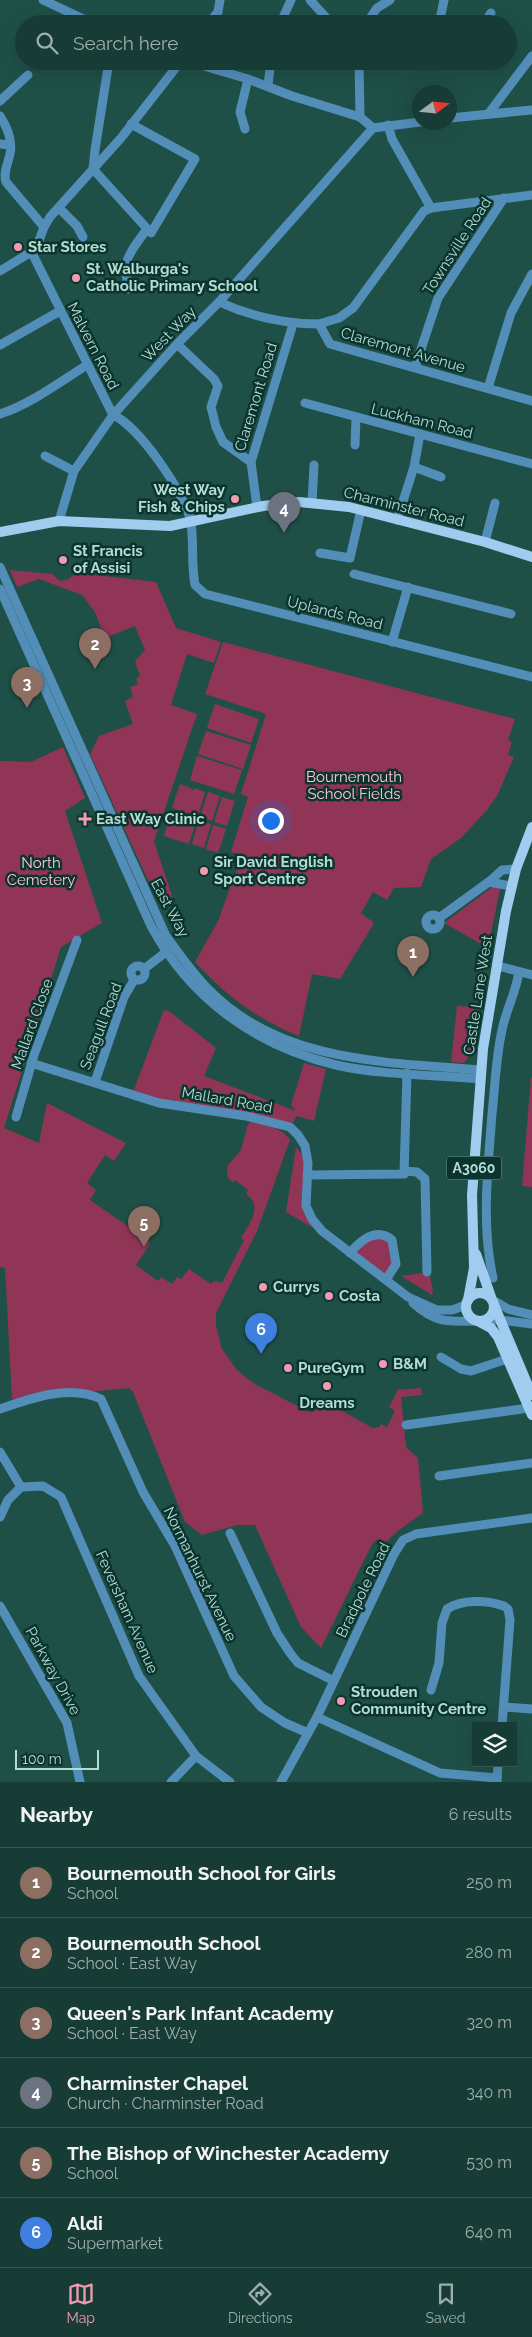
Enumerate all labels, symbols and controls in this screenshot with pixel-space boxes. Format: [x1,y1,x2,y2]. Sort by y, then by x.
search box [15,15,517,70]
icon: search [33,29,61,57]
text: Search here [73,32,179,54]
north arrow [412,85,457,130]
street label: Townsville Road [419,194,495,298]
place label: Star Stores [28,238,106,256]
marker: Star Stores [12,241,24,253]
place label: St. Walburga's Catholic Primary School [86,260,258,295]
marker: St. Walburga's Catholic Primary School [70,272,82,284]
street label: Malvern Road [63,299,123,393]
street label: West Way [138,303,200,365]
street label: Claremont Avenue [339,324,468,376]
street label: Claremont Road [231,341,281,453]
street label: Luckham Road [369,400,475,442]
place label: West Way Fish & Chips [138,481,226,516]
street label: Charminster Road [342,483,466,531]
pin: 4 [268,492,300,533]
marker: West Way Fish & Chips [229,493,241,505]
place label: St Francis of Assisi [73,542,143,577]
marker: St Francis of Assisi [57,554,69,566]
street label: Uplands Road [285,592,385,634]
pin: 2 [79,628,111,669]
pin: 3 [11,667,43,708]
park label: Bournemouth School Fields [306,768,402,803]
your location [258,808,284,834]
place label: East Way Clinic [96,810,205,828]
marker: East Way Clinic [78,812,92,826]
place label: Sir David English Sport Centre [214,853,333,888]
park label: North Cemetery [7,854,75,889]
marker: Sir David English Sport Centre [198,865,210,877]
street label: East Way [147,876,193,940]
street label: Castle Lane West [460,934,496,1056]
pin: 1 [397,936,429,977]
street label: Mallard Close [7,976,57,1072]
street label: Seagull Road [76,980,126,1072]
street label: Mallard Road [180,1083,274,1117]
road number: A3060 [446,1156,502,1180]
pin: 5 [128,1206,160,1247]
place label: Currys [273,1278,320,1296]
marker: Currys [257,1281,269,1293]
place label: Costa [339,1287,380,1305]
marker: Costa [323,1290,335,1302]
pin: 6 [245,1313,277,1354]
place label: B&M [393,1355,427,1373]
marker: B&M [377,1358,389,1370]
place label: PureGym [298,1359,364,1377]
marker: PureGym [282,1362,294,1374]
marker: Dreams [321,1380,333,1392]
place label: Dreams [299,1394,355,1412]
street label: Normanhurst Avenue [160,1504,241,1644]
street label: Bradpole Road [332,1539,394,1641]
street label: Feversham Avenue [92,1548,162,1676]
street label: Parkway Drive [21,1624,85,1718]
place label: Strouden Community Centre [351,1683,486,1718]
marker: Strouden Community Centre [335,1695,347,1707]
map controls [472,1722,517,1767]
button: layers [472,1722,517,1767]
scale bar [15,1747,99,1770]
text: 100 m [22,1751,62,1767]
text: Nearby [20,1802,93,1827]
text: 6 results [449,1805,512,1824]
text: Bournemouth School for Girls [67,1862,336,1884]
text: 1 [32,1873,40,1892]
text: 250 m [466,1873,512,1892]
text: School [67,1884,118,1903]
text: Bournemouth School [67,1932,261,1954]
text: 2 [31,1943,41,1962]
text: 280 m [466,1943,512,1962]
text: School · East Way [67,1954,197,1973]
text: Queen's Park Infant Academy [67,2002,334,2024]
text: 3 [32,2013,40,2032]
text: 320 m [467,2013,512,2032]
text: School · East Way [67,2024,197,2043]
text: Charminster Chapel [67,2072,248,2094]
text: 4 [31,2083,41,2102]
text: 340 m [466,2083,512,2102]
text: Church · Charminster Road [67,2094,264,2113]
text: The Bishop of Winchester Academy [67,2142,389,2164]
text: 5 [32,2153,40,2172]
text: 530 m [466,2153,512,2172]
text: School [67,2164,118,2183]
text: Aldi [67,2212,103,2234]
text: 6 [31,2223,41,2242]
text: 640 m [465,2223,512,2242]
text: Supermarket [67,2234,163,2253]
tab: Map [66,2280,95,2326]
tab: Directions [228,2280,293,2326]
tab: Saved [425,2280,466,2326]

